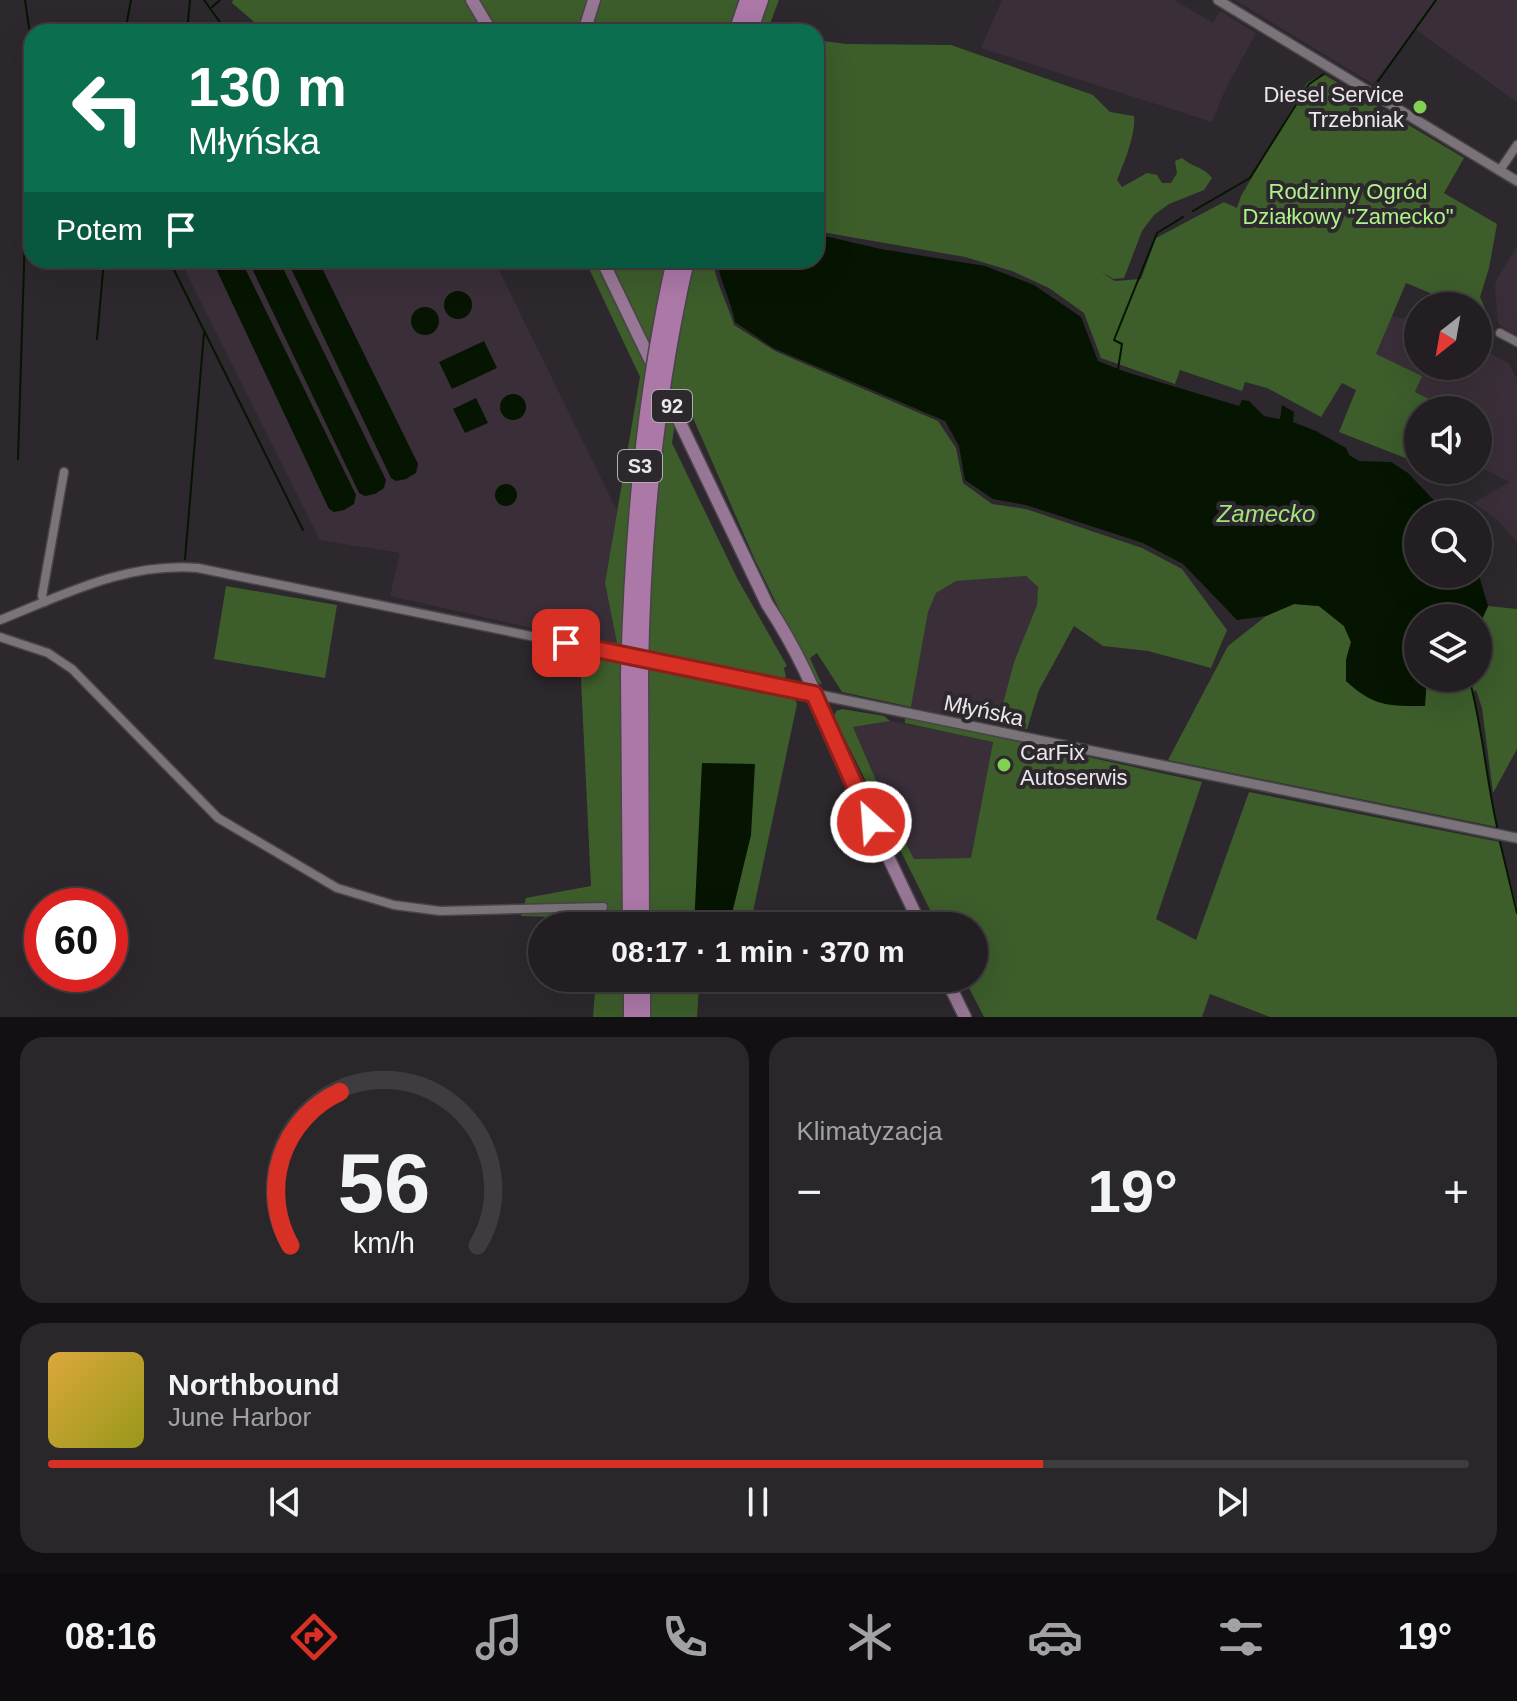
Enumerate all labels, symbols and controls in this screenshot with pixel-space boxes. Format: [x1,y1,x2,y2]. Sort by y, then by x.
text: 130 m [188,55,347,118]
icon: left [56,56,160,160]
place label: Diesel Service Trzebniak [1263,82,1405,132]
marker: Diesel Service Trzebniak [1411,98,1429,116]
text: Młyńska [188,121,320,162]
park label: Rodzinny Ogród Działkowy "Zamecko" [1242,179,1454,229]
icon: arrive [159,208,203,252]
text: Potem [56,213,143,246]
north arrow [1404,292,1492,380]
map controls [1404,292,1492,692]
road number: 92 [652,390,692,422]
button: sound [1404,396,1492,484]
road number: S3 [618,450,662,482]
water label: Zamecko [1216,500,1315,527]
button: search [1404,500,1492,588]
button: layers [1404,604,1492,692]
pin [532,609,600,677]
icon: arrive [544,621,588,665]
street label: Młyńska [942,690,1027,731]
place label: CarFix Autoserwis [1020,740,1128,790]
marker: CarFix Autoserwis [995,756,1013,774]
position arrow [829,780,913,864]
speed limit sign: 60 [24,888,128,992]
text: 08:17 · 1 min · 370 m [611,935,905,968]
text: Klimatyzacja [797,1116,942,1146]
text: 56 [338,1137,431,1230]
text: 19° [1087,1158,1178,1225]
text: − [797,1167,822,1216]
text: + [1443,1167,1469,1216]
text: km/h [353,1227,415,1259]
text: Northbound [168,1368,340,1401]
text: June Harbor [168,1402,311,1432]
icon: previous [263,1480,307,1524]
icon: pause [736,1480,780,1524]
icon: next [1210,1480,1254,1524]
icon: directions [286,1609,342,1665]
icon: music [471,1609,527,1665]
icon: phone [657,1609,713,1665]
icon: climate [842,1609,898,1665]
icon: car [1027,1609,1083,1665]
icon: filters [1213,1609,1269,1665]
text: 08:16 [65,1616,157,1657]
text: 19° [1398,1616,1452,1657]

